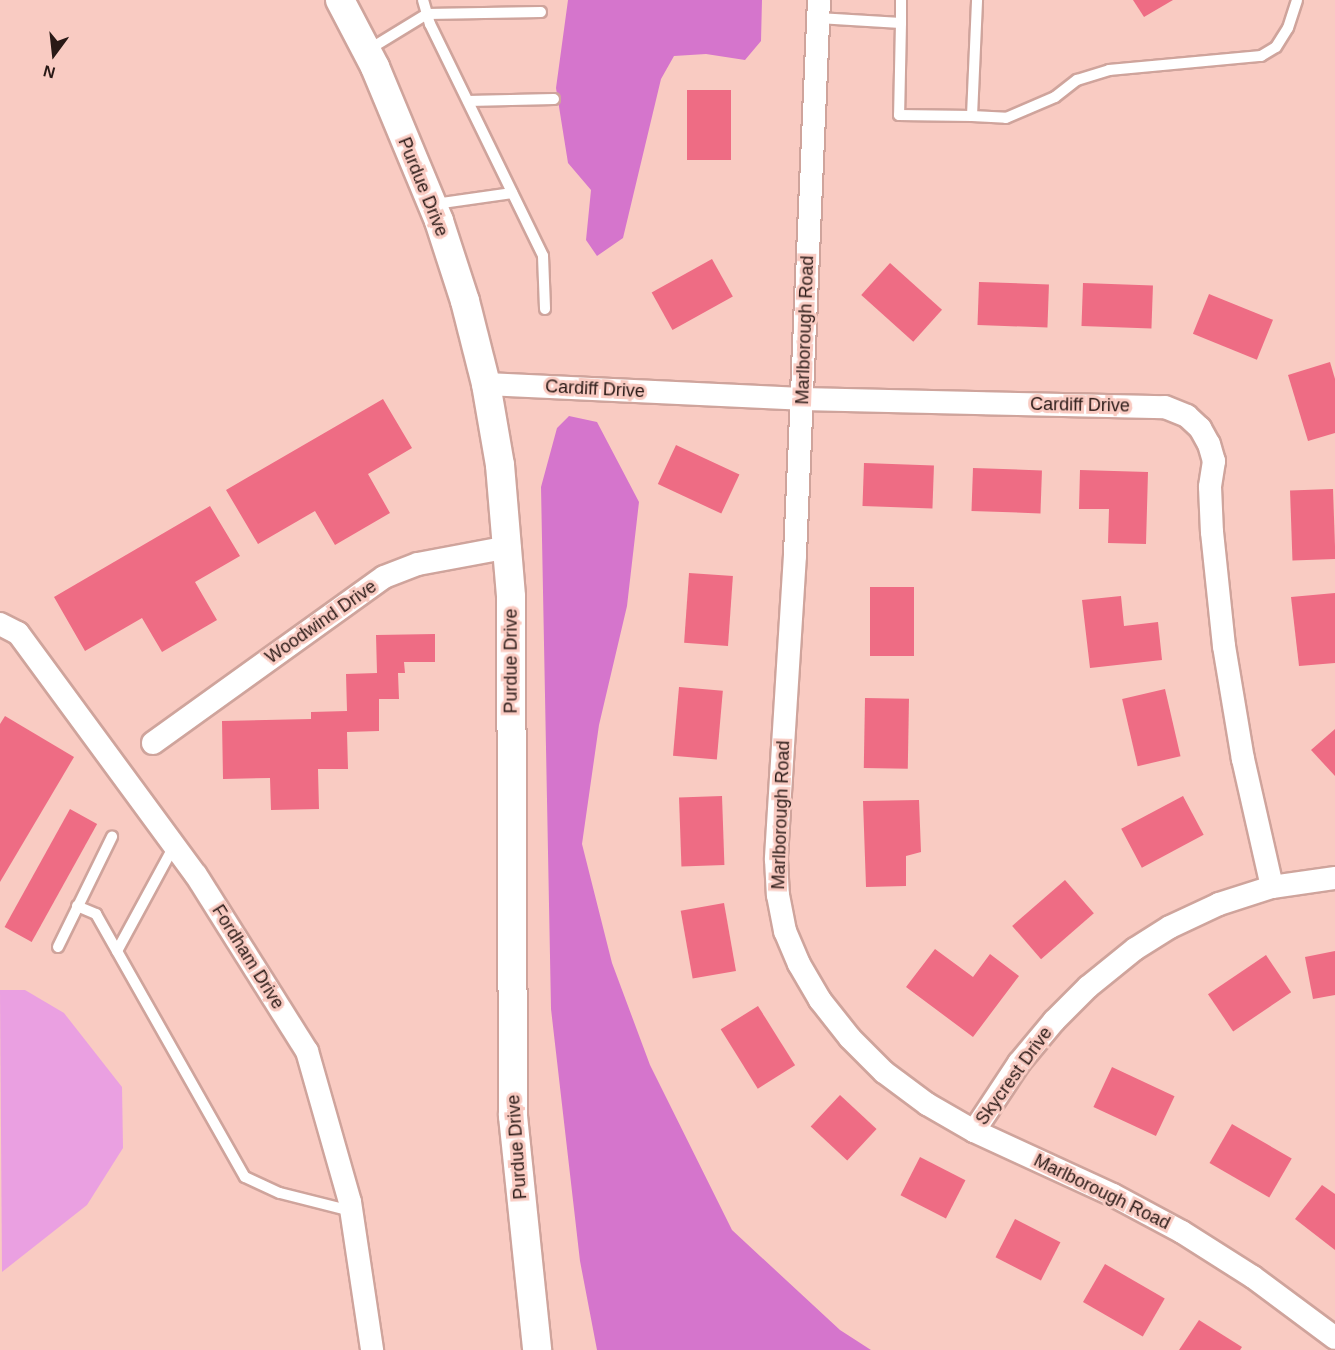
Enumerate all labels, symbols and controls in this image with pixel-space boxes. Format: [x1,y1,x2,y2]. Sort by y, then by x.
north arrow [24,24,84,84]
text: N [41,62,57,82]
street label: Purdue Drive [393,134,453,240]
street label: Marlborough Road [792,255,818,405]
street label: Cardiff Drive [545,376,645,402]
street label: Cardiff Drive [1030,393,1130,417]
street label: Woodwind Drive [261,576,381,668]
street label: Purdue Drive [500,608,522,714]
street label: Marlborough Road [768,740,794,890]
street label: Fordham Drive [207,901,289,1013]
street label: Skycrest Drive [971,1023,1057,1129]
street label: Purdue Drive [503,1094,531,1200]
street label: Marlborough Road [1030,1150,1174,1234]

